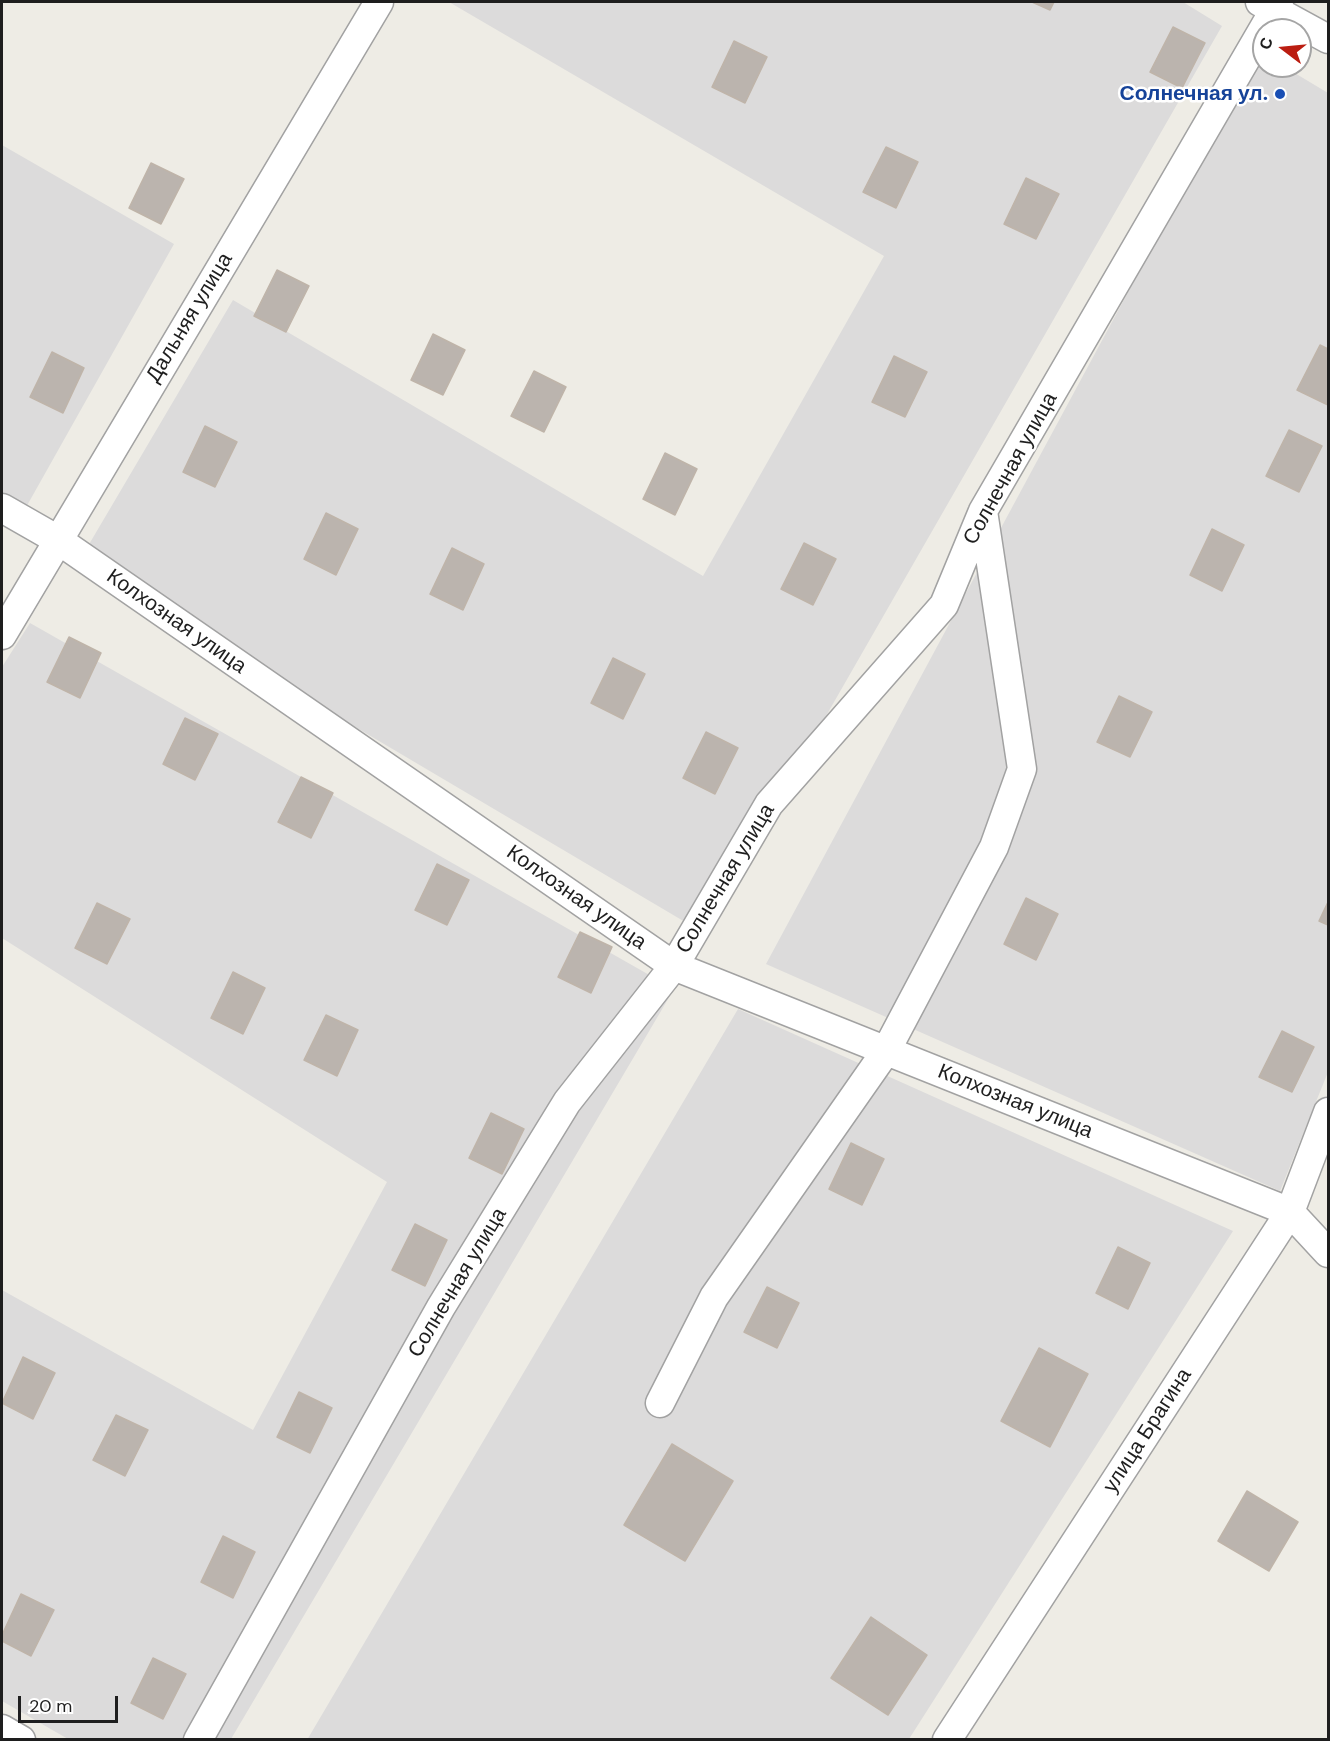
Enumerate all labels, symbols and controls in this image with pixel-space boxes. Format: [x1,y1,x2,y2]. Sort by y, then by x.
north arrow [1252,18,1312,78]
text: С [1254,35,1278,52]
place label: Солнечная ул. [1120,81,1268,107]
marker: Солнечная ул. [1273,87,1287,101]
street label: Дальняя улица [141,249,239,387]
street label: Солнечная улица [959,388,1063,550]
street label: Колхозная улица [101,564,251,680]
street label: Солнечная улица [671,800,781,958]
street label: Колхозная улица [501,840,651,956]
street label: Колхозная улица [934,1059,1096,1145]
street label: Солнечная улица [403,1204,513,1362]
street label: улица Брагина [1098,1364,1198,1498]
scale bar [21,1684,122,1722]
text: 20 m [29,1694,72,1718]

